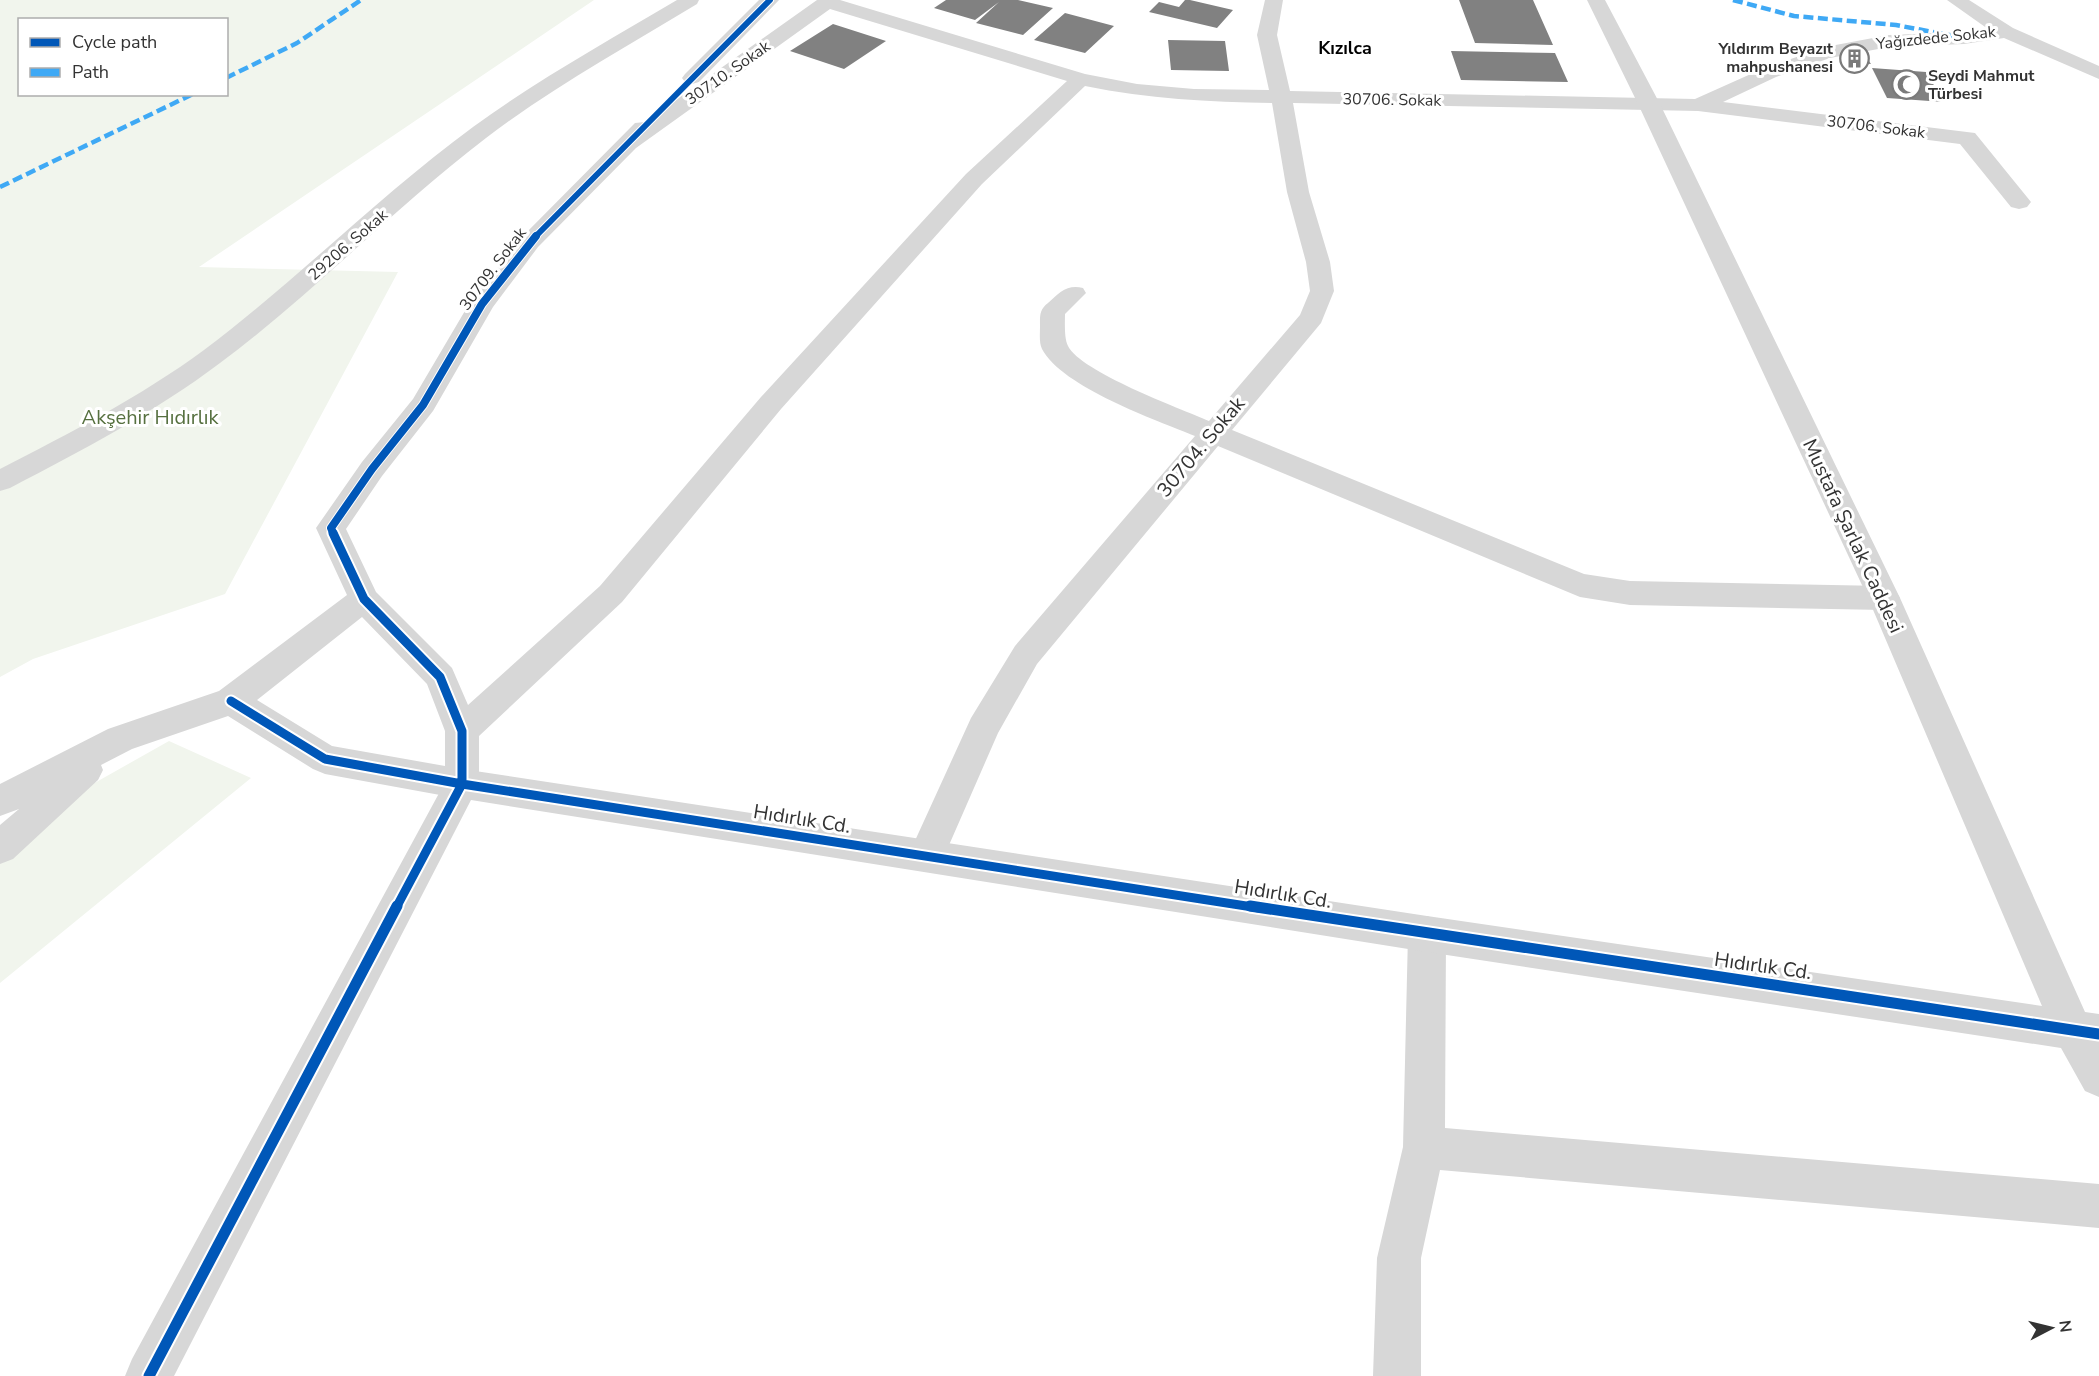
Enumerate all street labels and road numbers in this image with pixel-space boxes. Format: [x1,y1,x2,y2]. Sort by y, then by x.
street label: Yağızdede Sokak [1874,21,1998,55]
street label: 30710. Sokak [681,35,776,110]
street label: 30706. Sokak [1342,88,1443,112]
street label: 30706. Sokak [1826,110,1927,144]
street label: 29206. Sokak [303,204,393,286]
street label: 30709. Sokak [454,222,532,315]
street label: 30704. Sokak [1151,390,1252,503]
street label: Mustafa Şarlak Caddesi [1796,434,1910,638]
street label: Hıdırlık Cd. [751,798,853,840]
street label: Hıdırlık Cd. [1232,873,1334,915]
street label: Hıdırlık Cd. [1713,946,1813,986]

